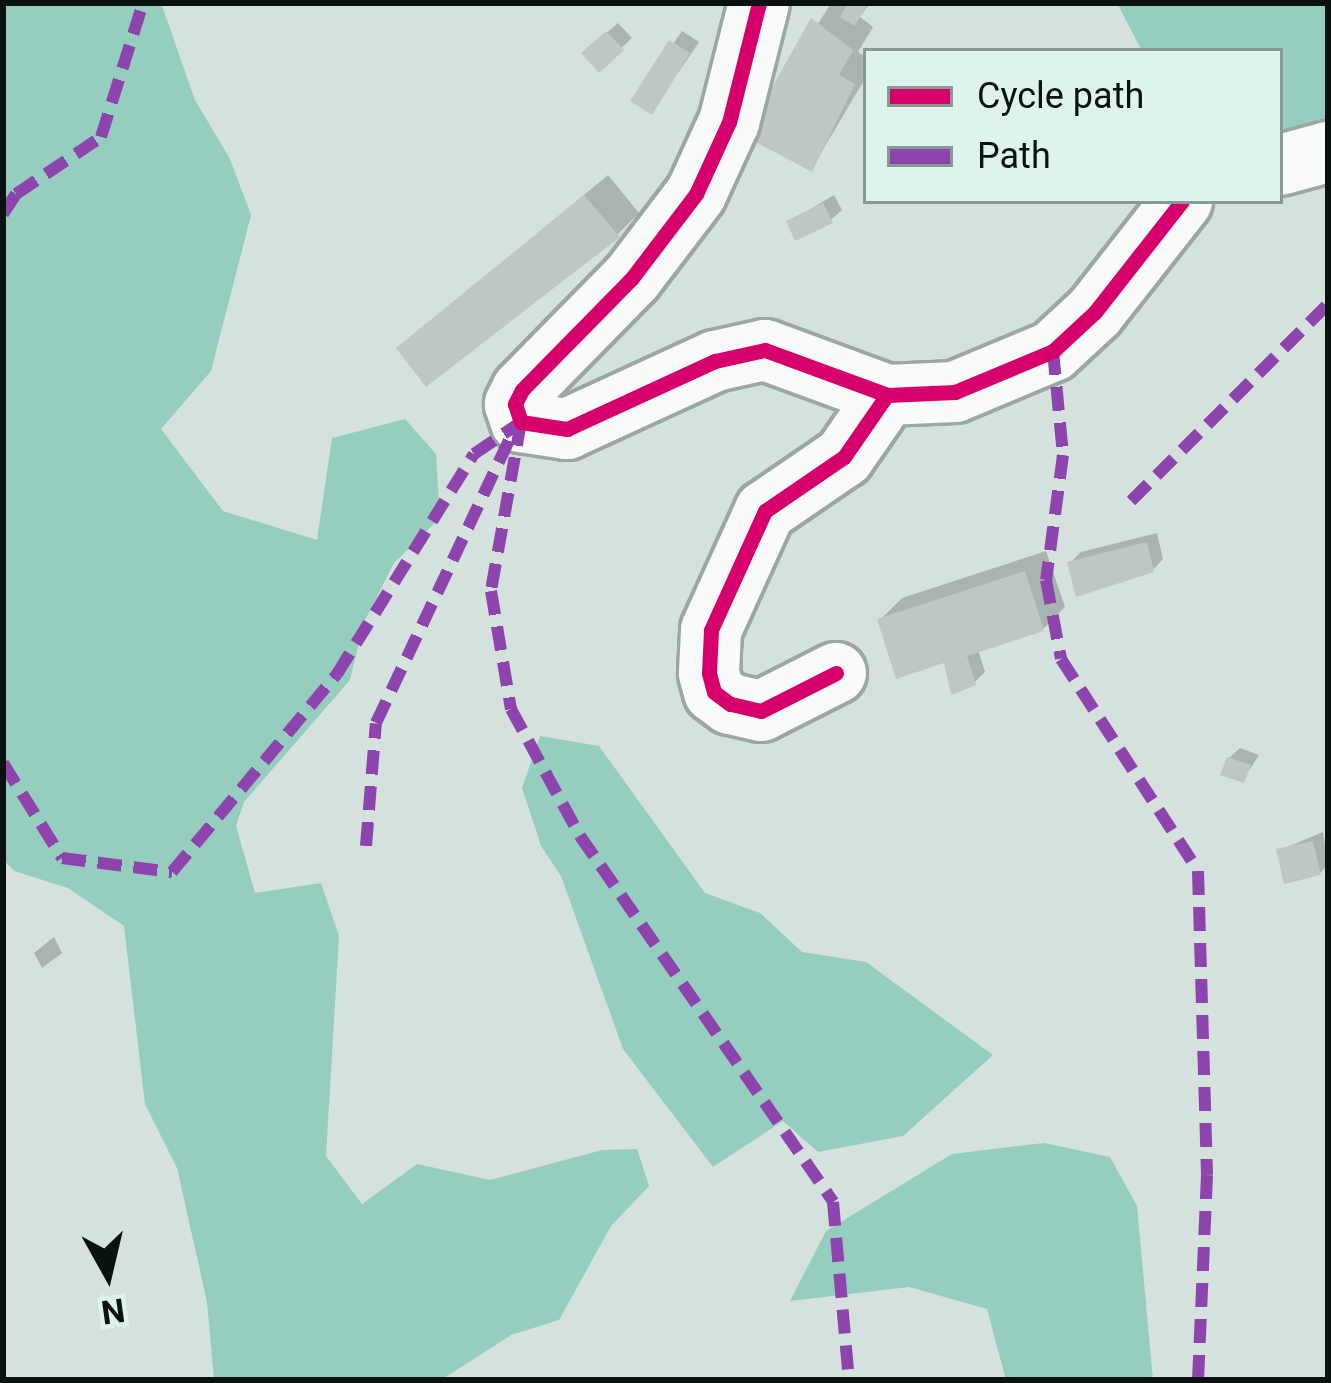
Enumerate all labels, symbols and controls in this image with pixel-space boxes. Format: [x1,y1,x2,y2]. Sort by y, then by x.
legend [863,48,1283,204]
text: Cycle path [977,75,1144,117]
text: Path [977,135,1051,177]
north arrow [48,1215,168,1335]
text: N [99,1290,127,1332]

